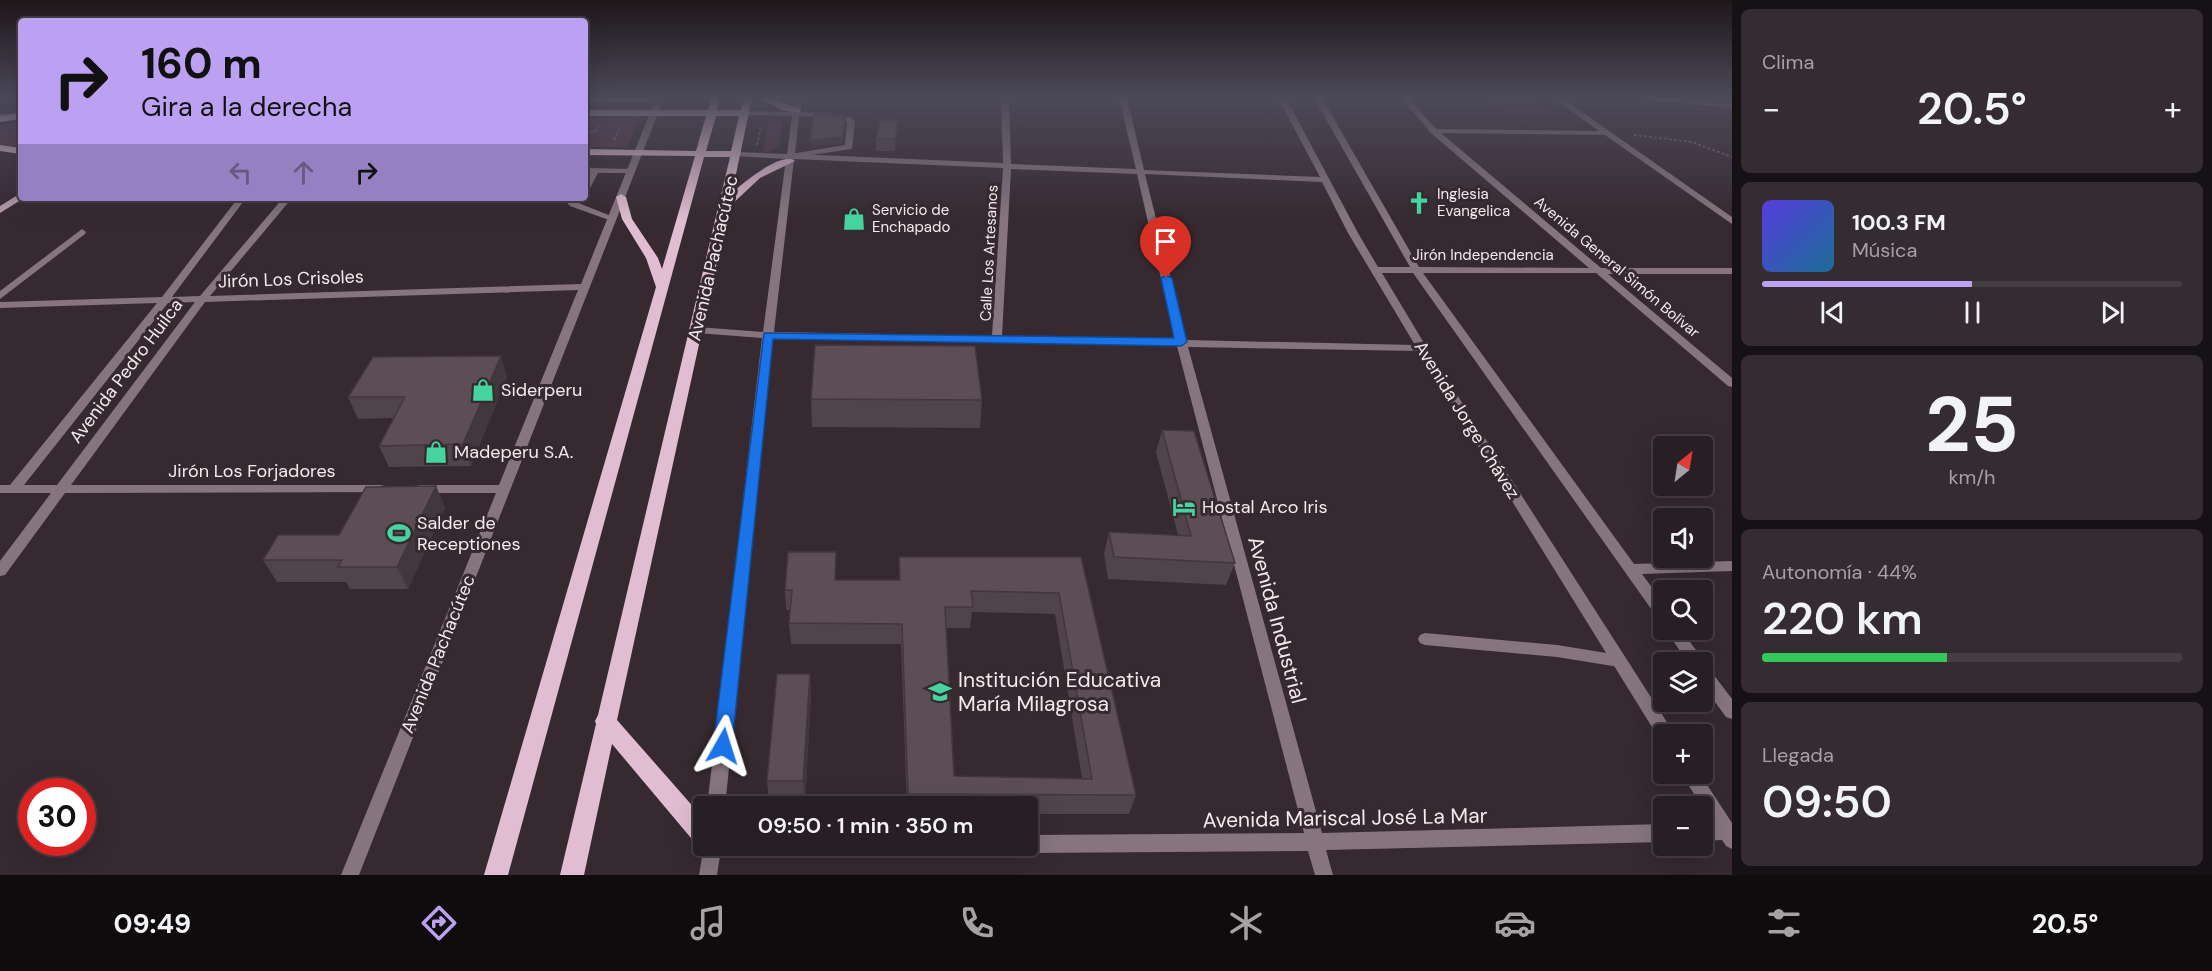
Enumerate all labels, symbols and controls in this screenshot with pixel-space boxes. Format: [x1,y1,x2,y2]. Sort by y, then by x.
text: 160 m [141,36,262,91]
icon: right [42,42,120,120]
text: Clima [1762,49,1814,75]
text: 20.5° [1917,79,2027,138]
text: − [1762,87,1780,130]
text: + [2164,87,2182,130]
text: Gira a la derecha [141,89,352,124]
icon: left [224,156,257,189]
icon: ahead [287,156,320,189]
icon: right [350,156,383,189]
street label: Avenida Pachacútec [682,173,744,343]
street label: Calle Los Artesanos [975,184,1003,322]
place label: Inglesia Evangelica [1437,184,1510,221]
church icon: Inglesia Evangelica [1406,190,1432,216]
street label: Avenida General Simón Bolívar [1530,192,1704,342]
place label: Servicio de Enchapado [872,200,950,237]
shop icon: Servicio de Enchapado [841,206,867,232]
text: 100.3 FM [1852,208,1946,237]
pin [1140,216,1191,278]
icon: arrive [1149,225,1182,258]
text: Música [1852,237,1917,263]
street label: Jirón Independencia [1412,245,1554,265]
street label: Jirón Los Crisoles [218,264,364,294]
street label: Avenida Pedro Huilca [64,294,188,448]
icon: previous [1816,296,1849,329]
icon: pause [1956,296,1989,329]
icon: next [2096,296,2129,329]
street label: Avenida Jorge Chávez [1409,337,1525,503]
text: 25 [1925,374,2019,475]
shop icon: Siderperu [470,377,496,403]
place label: Siderperu [501,378,582,402]
north arrow [1653,436,1713,496]
map controls [1653,436,1713,856]
shop icon: Madeperu S.A. [423,439,449,465]
place label: Madeperu S.A. [454,440,573,464]
street label: Jirón Los Forjadores [168,459,336,483]
text: km/h [1948,464,1996,490]
hotel icon: Hostal Arco Iris [1171,494,1197,520]
place label: Hostal Arco Iris [1202,495,1327,519]
button: sound [1653,508,1713,568]
place label: Salder de Receptiones [417,511,520,556]
sports icon: Salder de Receptiones [386,520,412,546]
street label: Avenida Industrial [1241,533,1313,707]
text: Autonomía · 44% [1762,559,1917,585]
street label: Avenida Pachacútec [395,571,481,737]
button: search [1653,580,1713,640]
text: 220 km [1762,589,1923,648]
button: layers [1653,652,1713,712]
place label: Institución Educativa María Milagrosa [958,666,1161,718]
school or university icon: Institución Educativa María Milagrosa [927,679,953,705]
position arrow [691,714,755,778]
button: + [1653,724,1713,784]
text: Llegada [1762,742,1834,768]
text: 09:50 [1762,772,1892,831]
speed limit sign: 30 [18,778,96,856]
button: − [1653,796,1713,856]
street label: Avenida Mariscal José La Mar [1202,802,1488,834]
text: 09:50 · 1 min · 350 m [758,811,973,840]
icon: directions [418,902,460,944]
icon: music [687,902,729,944]
icon: phone [956,902,998,944]
icon: climate [1225,902,1267,944]
icon: car [1494,902,1536,944]
icon: filters [1763,902,1805,944]
text: 09:49 [113,906,191,941]
text: 20.5° [2032,906,2098,941]

